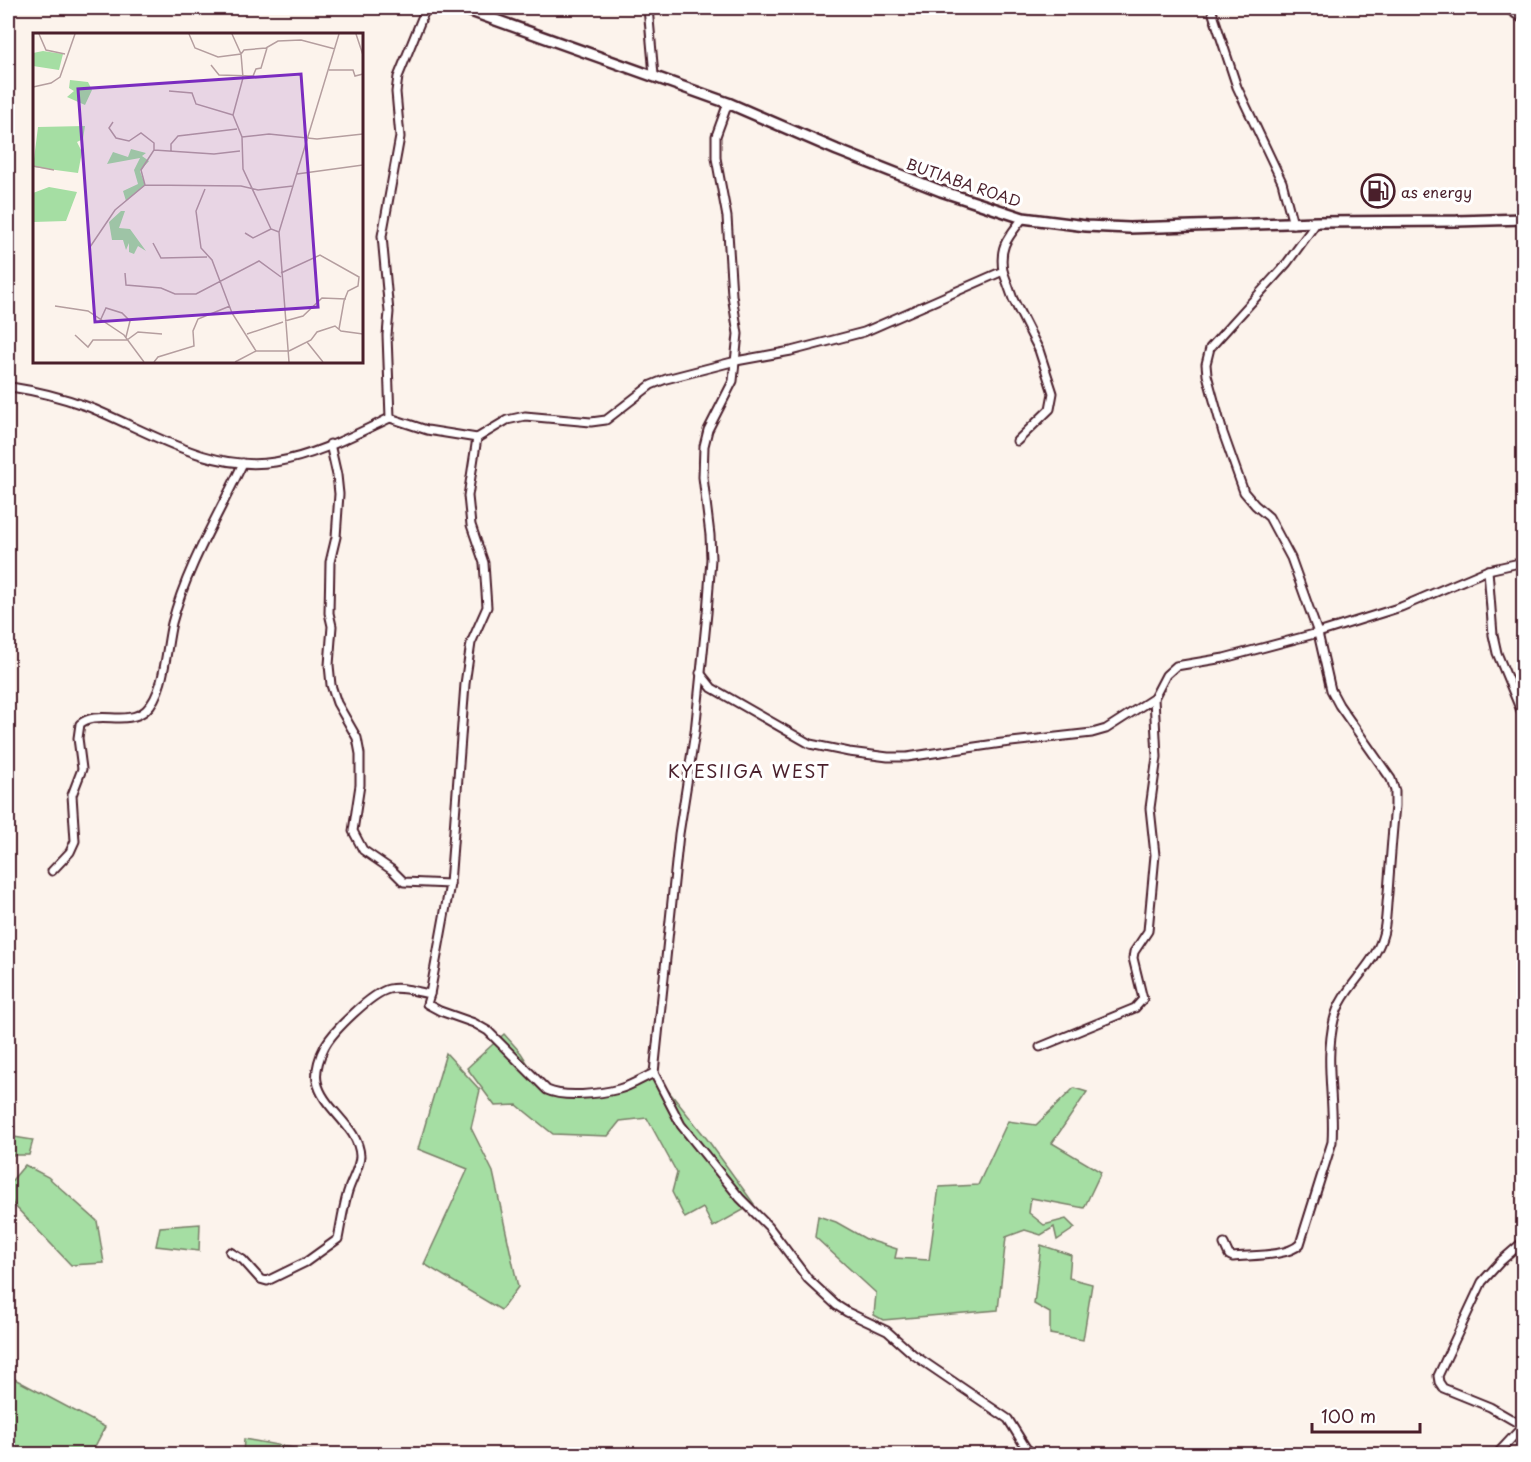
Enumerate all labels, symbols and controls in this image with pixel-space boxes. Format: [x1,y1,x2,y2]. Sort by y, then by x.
inset map [33,33,363,363]
street label: BUTIABA ROAD [903,152,1025,212]
fuel station icon: as energy [1360,173,1396,209]
place label: as energy [1401,180,1472,203]
district label: KYESIIGA WEST [668,757,830,784]
scale bar [1312,1396,1420,1434]
text: 100 m [1321,1402,1376,1429]

